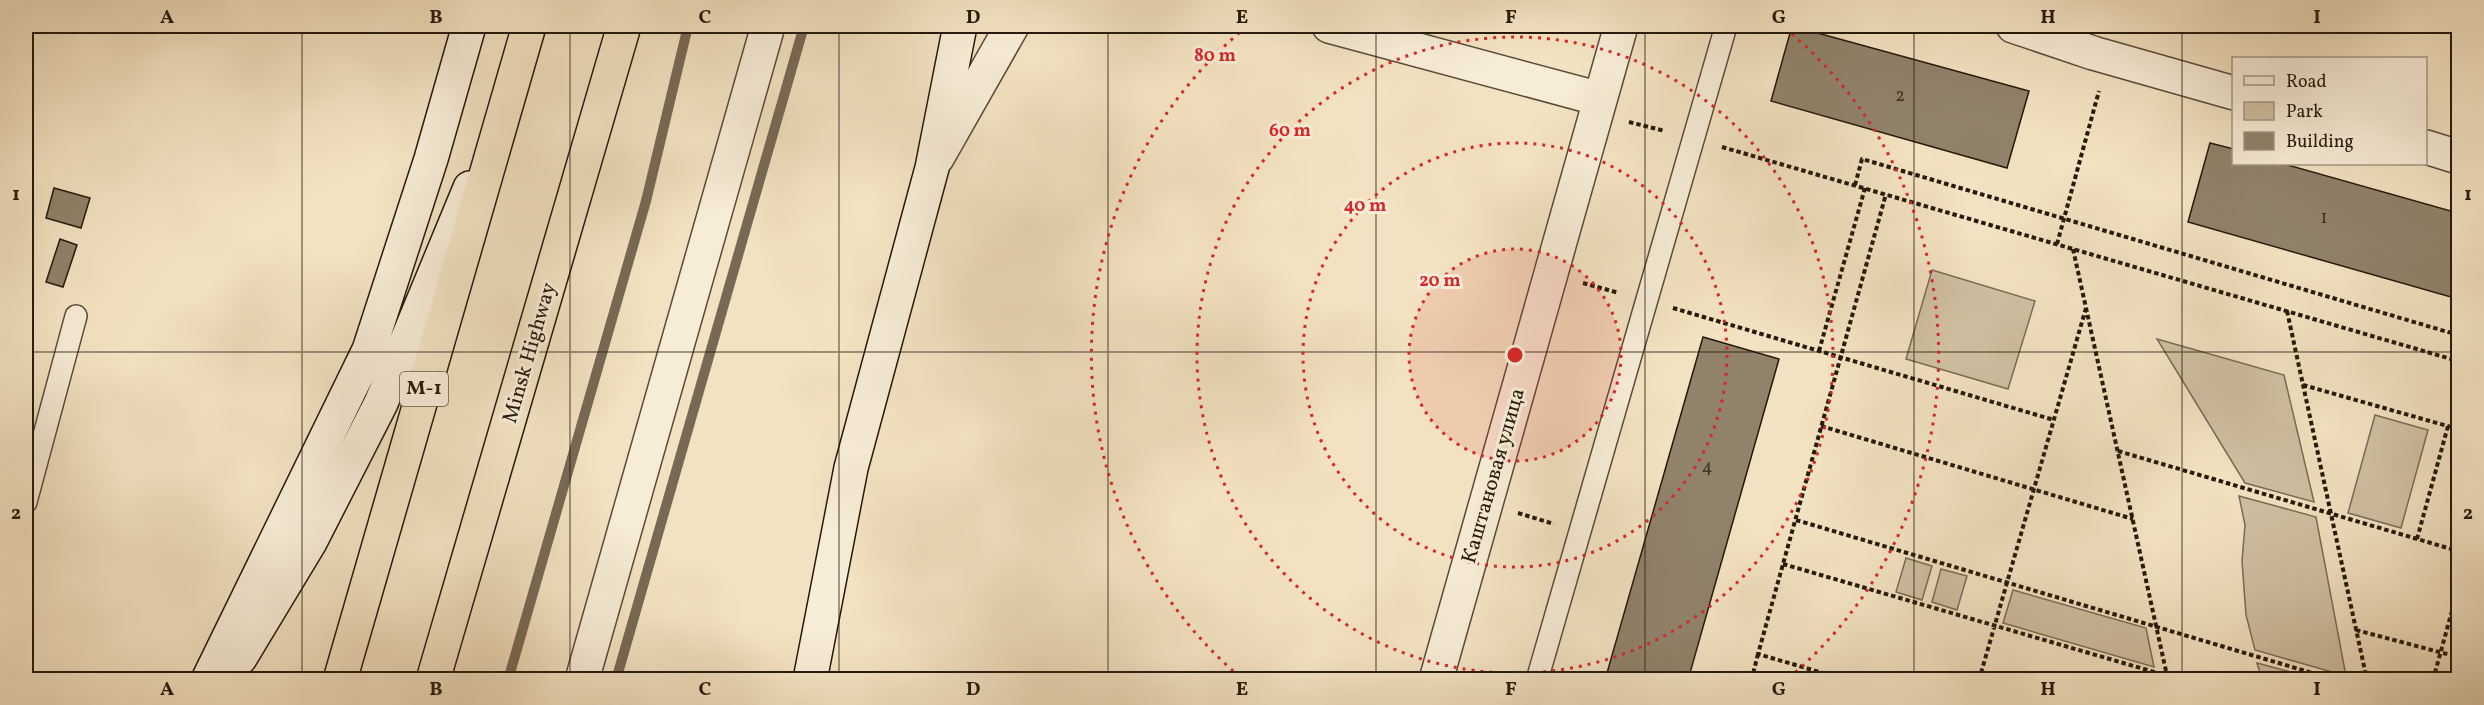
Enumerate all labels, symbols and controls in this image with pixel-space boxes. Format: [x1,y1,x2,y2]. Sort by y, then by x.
text: A [160,4,174,32]
text: B [429,4,443,32]
text: C [699,4,712,32]
text: D [966,4,980,32]
text: E [1236,4,1248,32]
text: F [1505,4,1517,32]
text: G [1772,4,1786,32]
text: H [2040,4,2056,32]
text: I [2313,4,2321,32]
text: 80 m [1194,44,1236,69]
legend [2232,57,2427,165]
text: Road [2286,70,2327,95]
house number: 2 [1895,84,1905,109]
text: Park [2286,100,2323,125]
text: 60 m [1269,119,1311,144]
text: Building [2286,130,2354,155]
text: 1 [12,181,20,209]
text: 1 [2464,181,2472,209]
text: 40 m [1344,194,1386,219]
house number: 1 [2321,206,2327,231]
text: 20 m [1419,269,1461,294]
street label: Minsk Highway [496,279,564,427]
centre of rings [1505,345,1525,365]
road number: М-1 [400,372,448,406]
street label: Каштановая улица [1455,385,1533,567]
house number: 4 [1702,455,1712,480]
text: 2 [11,500,21,528]
text: 2 [2463,500,2473,528]
text: A [160,676,174,704]
text: B [429,676,443,704]
text: C [699,676,712,704]
text: D [966,676,980,704]
text: E [1236,676,1248,704]
text: F [1505,676,1517,704]
text: G [1772,676,1786,704]
text: H [2040,676,2056,704]
text: I [2313,676,2321,704]

